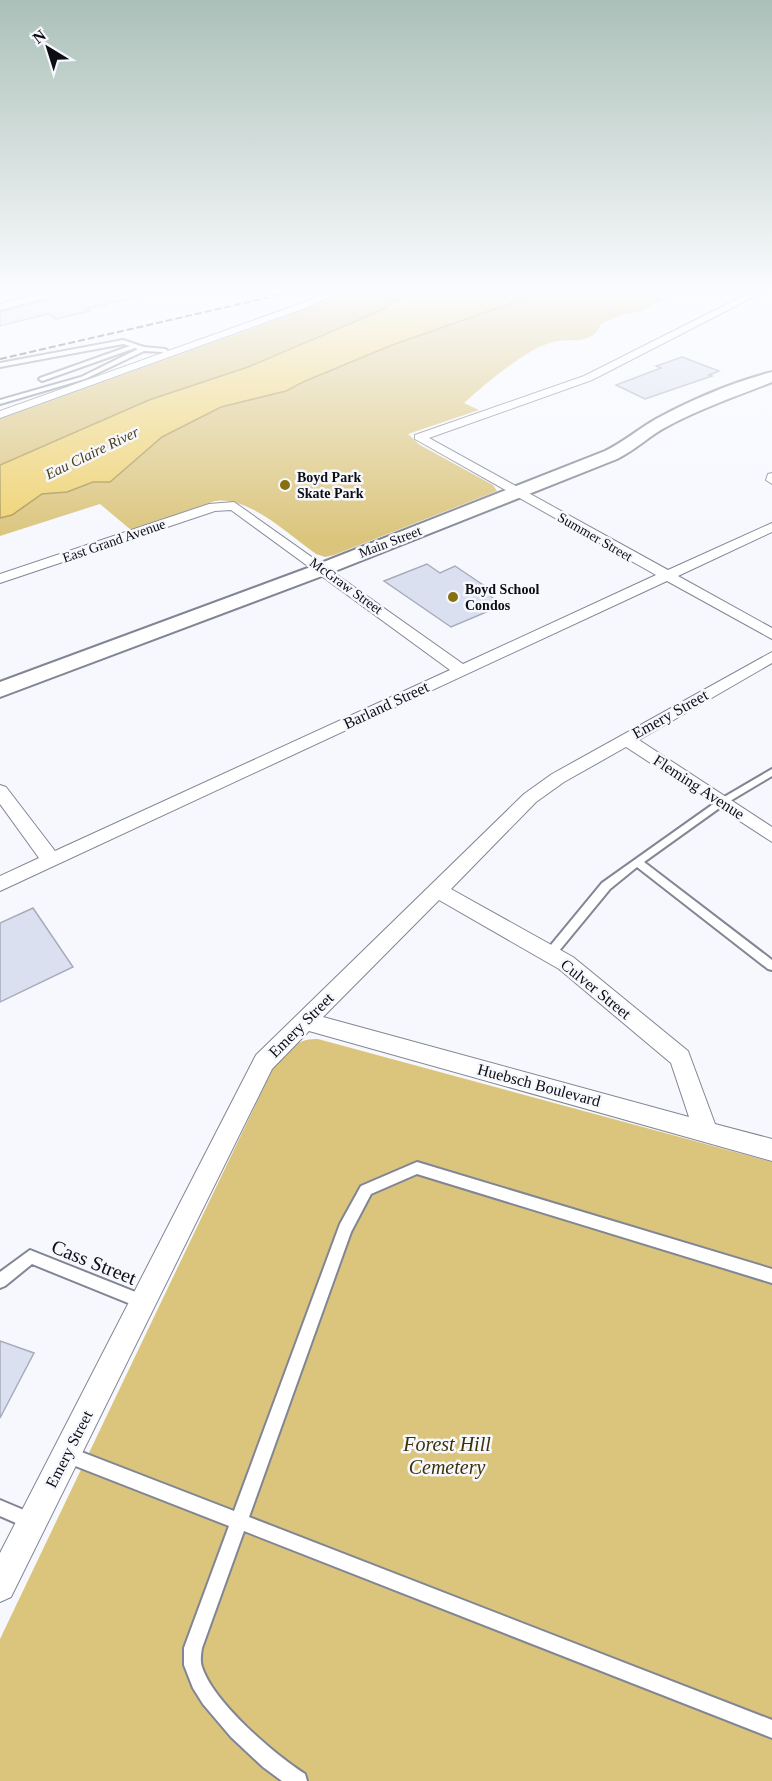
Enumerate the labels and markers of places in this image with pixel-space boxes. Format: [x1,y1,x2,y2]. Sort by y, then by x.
place label: Boyd Park Skate Park [297,470,364,501]
marker: Boyd Park Skate Park [278,478,292,492]
place label: Boyd School Condos [465,582,539,613]
marker: Boyd School Condos [446,590,460,604]

